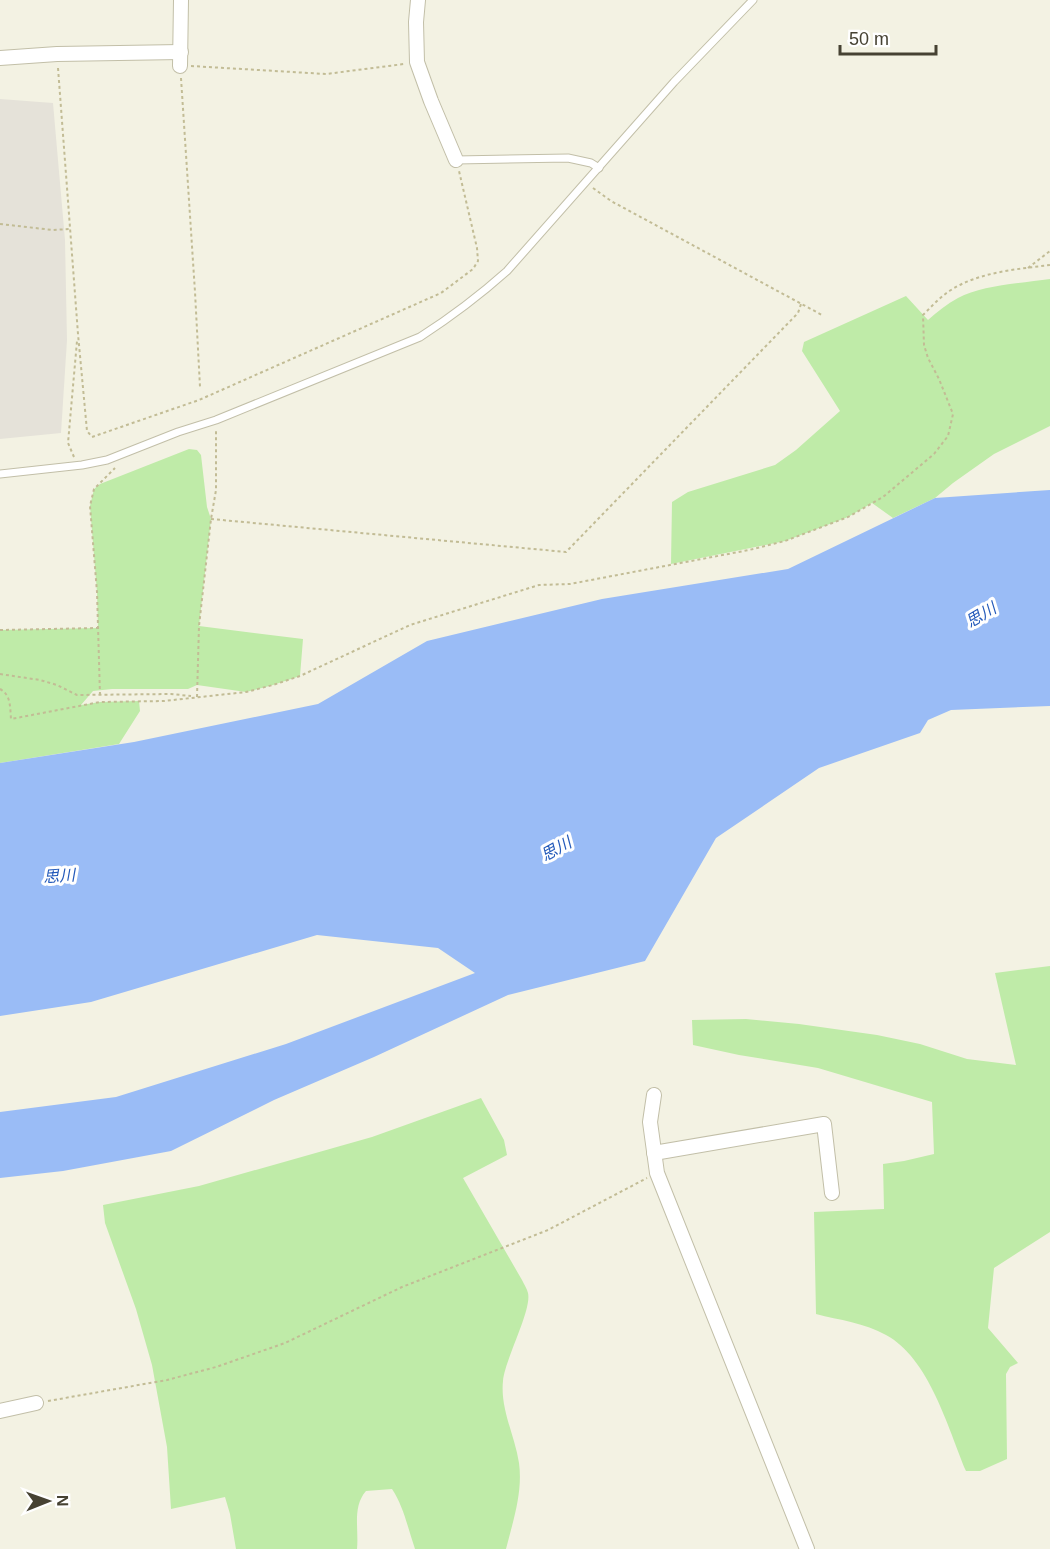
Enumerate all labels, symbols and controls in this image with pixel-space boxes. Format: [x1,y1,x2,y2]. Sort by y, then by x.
scale bar [840,18,936,56]
text: 50 m [849,29,889,49]
water label: 思川 [963,598,1001,631]
water label: 思川 [538,833,576,864]
water label: 思川 [42,866,78,886]
north arrow [18,1471,78,1531]
text: N [54,1495,71,1507]

